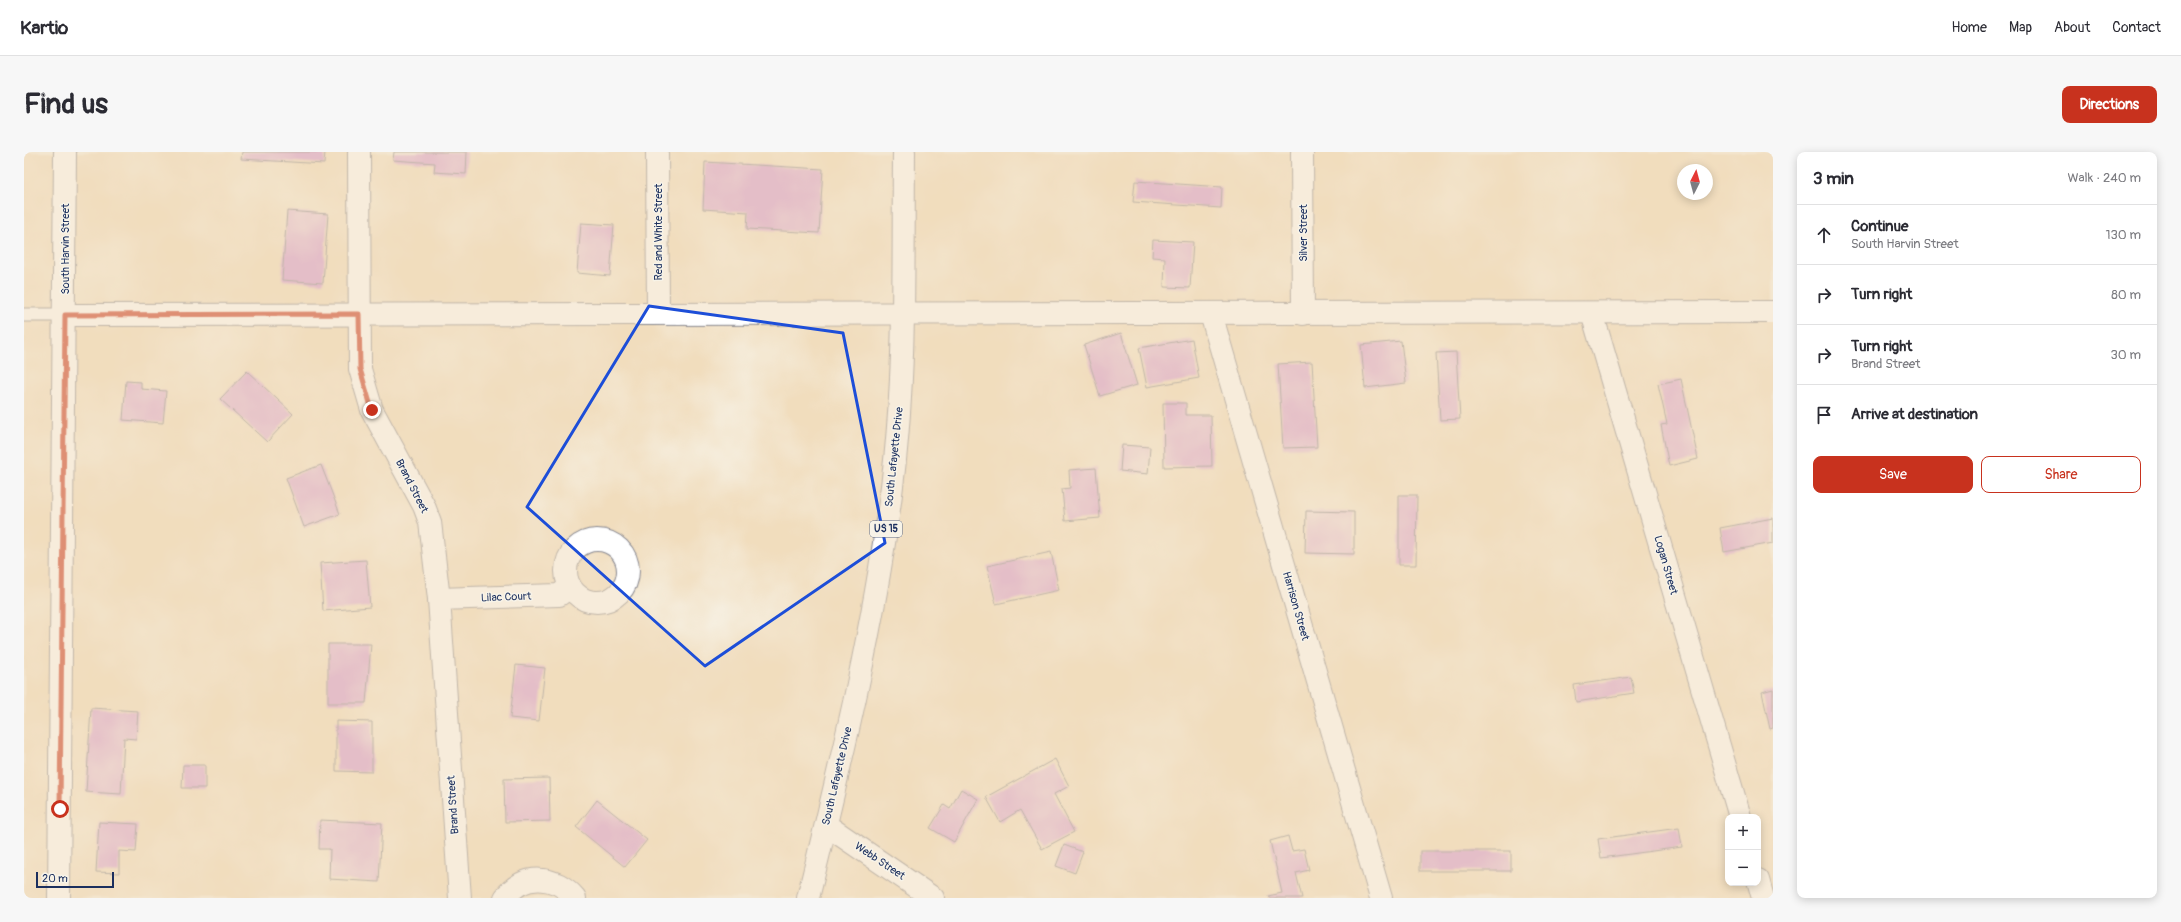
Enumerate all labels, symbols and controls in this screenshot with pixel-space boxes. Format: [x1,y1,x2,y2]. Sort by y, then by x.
text: Kartio [20,16,68,40]
text: Home [1952,19,1987,36]
text: Map [2009,19,2032,36]
text: About [2054,19,2090,36]
text: Contact [2112,19,2161,36]
button: Directions [2062,86,2157,123]
text: Find us [24,87,108,122]
north arrow [1677,164,1713,200]
text: 3 min [1813,168,1854,189]
text: Walk · 240 m [2067,170,2141,186]
street label: Red and White Street [652,183,665,281]
street label: South Harvin Street [59,203,72,295]
street label: Silver Street [1297,204,1310,262]
text: Continue [1851,217,1909,236]
icon: ahead [1813,224,1835,246]
text: 130 m [2105,227,2141,243]
text: South Harvin Street [1851,236,1959,252]
icon: right [1813,284,1835,306]
text: Turn right [1851,285,1912,304]
text: 80 m [2111,287,2141,303]
text: Turn right [1851,337,1912,356]
icon: right [1813,344,1835,366]
text: 30 m [2111,347,2141,363]
text: Brand Street [1851,356,1920,372]
route end [363,401,381,419]
icon: arrive [1813,404,1835,426]
text: Arrive at destination [1851,405,1978,424]
street label: South Lafayette Drive [882,406,906,508]
button: Save [1813,456,1973,493]
button: Share [1981,456,2141,493]
street label: Brand Street [393,457,431,516]
road number: US 15 [870,521,902,537]
street label: Logan Street [1651,534,1681,597]
street label: Harrison Street [1280,570,1312,642]
street label: Lilac Court [481,590,532,604]
street label: South Lafayette Drive [819,725,855,826]
street label: Brand Street [444,775,462,835]
route start [51,800,69,818]
map controls [1725,814,1761,886]
button: + [1725,814,1761,850]
street label: Webb Street [852,839,908,883]
button: − [1725,850,1761,886]
scale bar [36,870,114,889]
text: 20 m [42,872,68,885]

